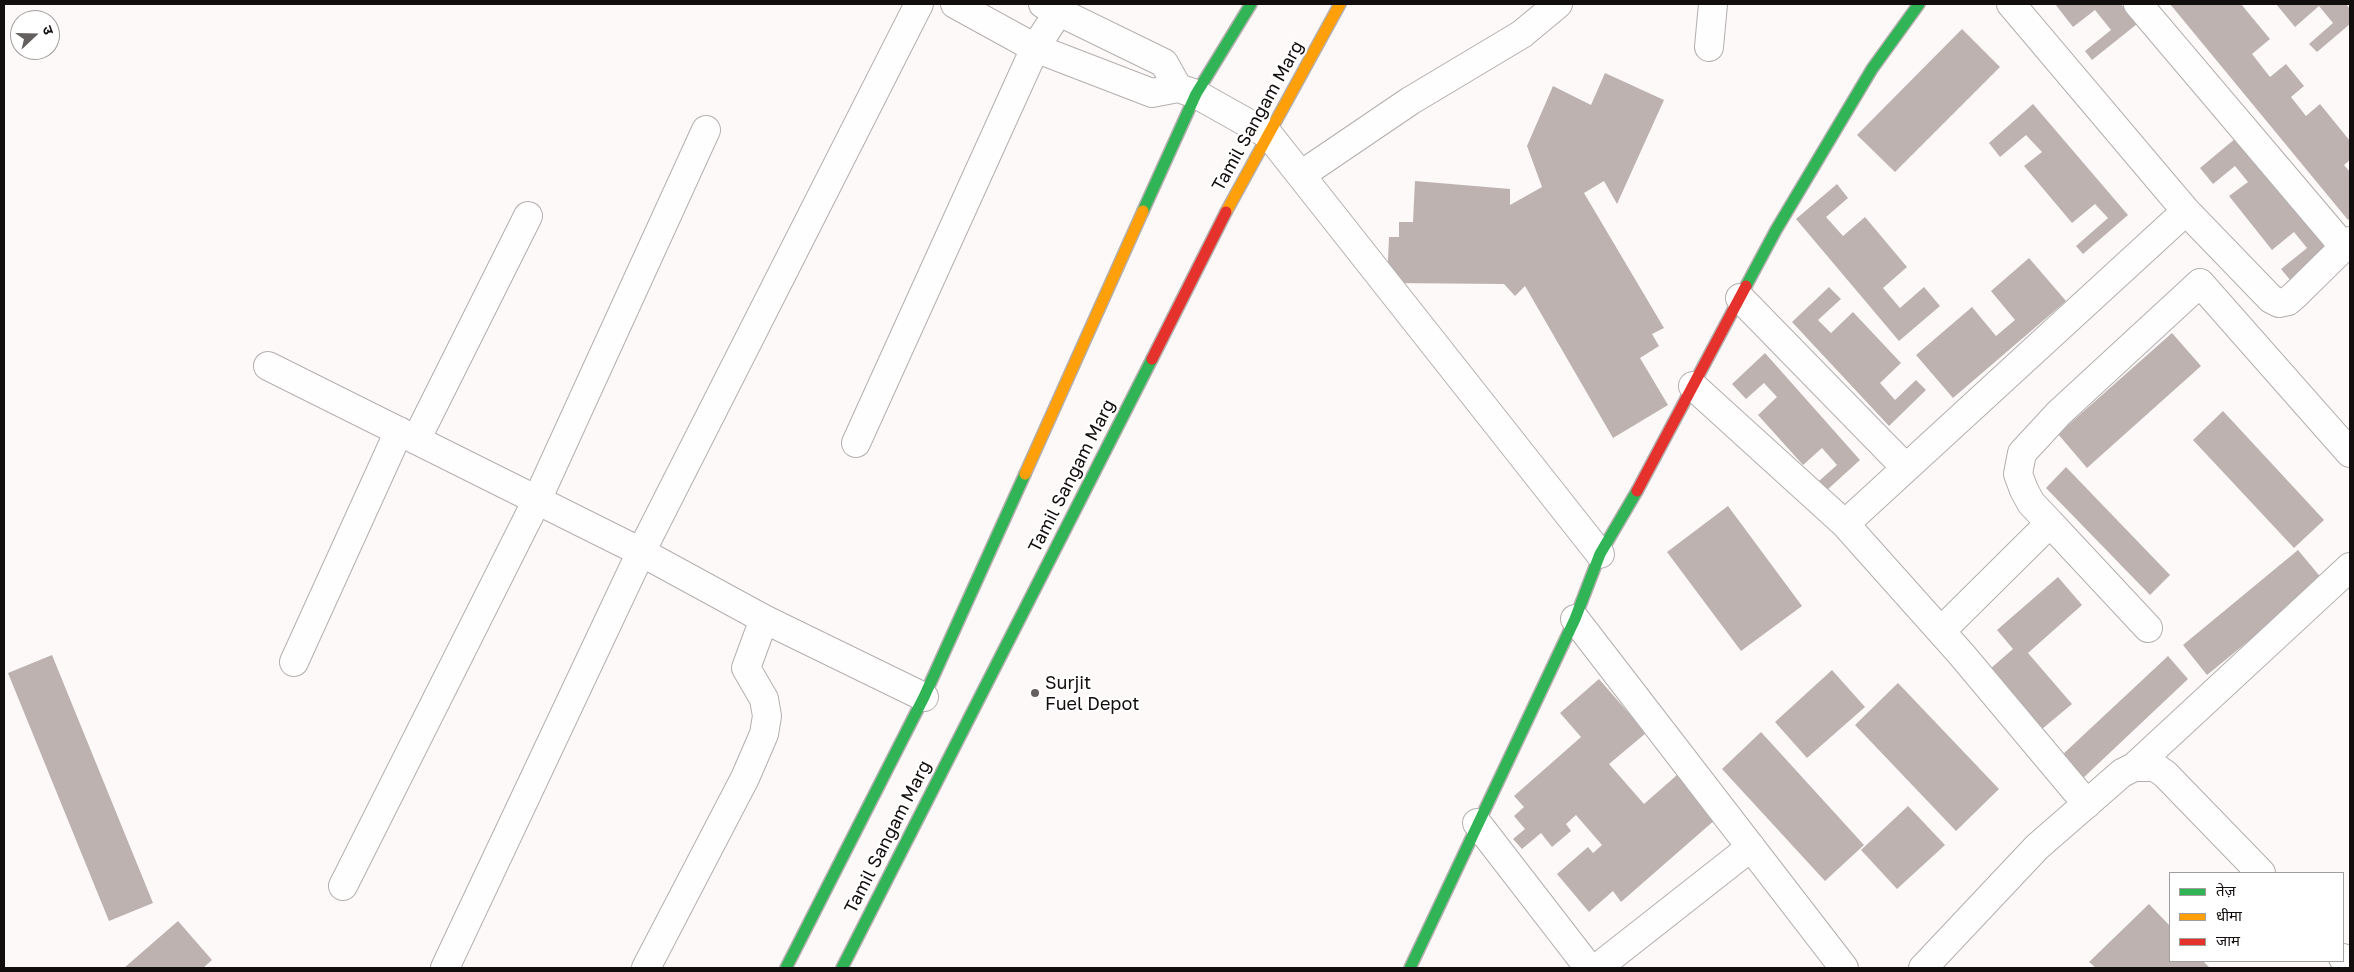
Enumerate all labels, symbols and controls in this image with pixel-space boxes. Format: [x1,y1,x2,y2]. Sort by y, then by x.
north arrow [10,10,60,60]
text: उ [39,23,58,37]
street label: Tamil Sangam Marg [1208,37,1308,195]
street label: Tamil Sangam Marg [1024,396,1120,556]
place label: Surjit Fuel Depot [1045,672,1139,714]
marker: Surjit Fuel Depot [1029,687,1041,699]
street label: Tamil Sangam Marg [840,757,936,917]
legend [2169,872,2344,962]
text: तेज़ [2216,881,2236,899]
text: धीमा [2216,906,2242,924]
text: जाम [2216,931,2240,949]

